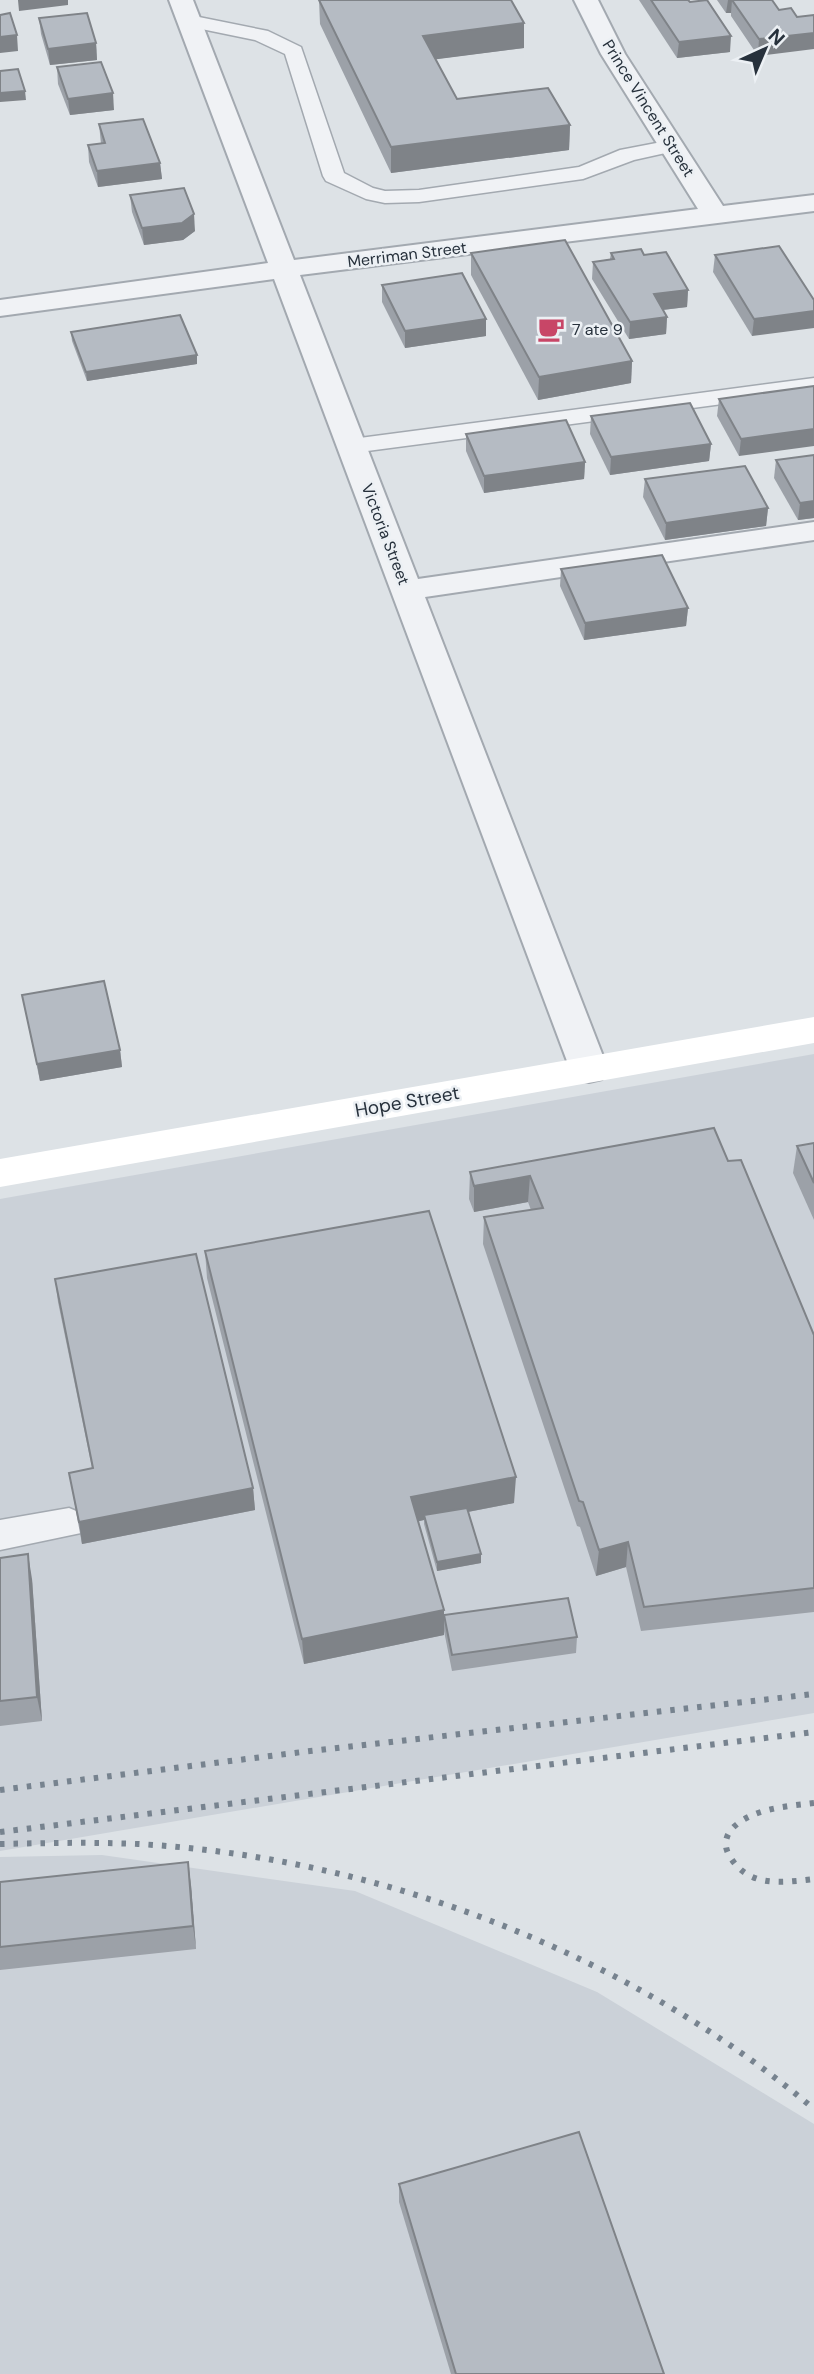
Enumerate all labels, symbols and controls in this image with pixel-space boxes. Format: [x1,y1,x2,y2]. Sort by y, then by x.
north arrow [730,14,800,84]
text: N [763,23,790,51]
street label: Prince Vincent Street [598,36,699,181]
street label: Merriman Street [346,237,468,272]
cafe icon: 7 ate 9 [536,314,566,344]
place label: 7 ate 9 [572,319,623,340]
street label: Victoria Street [357,480,415,588]
street label: Hope Street [353,1080,461,1123]

